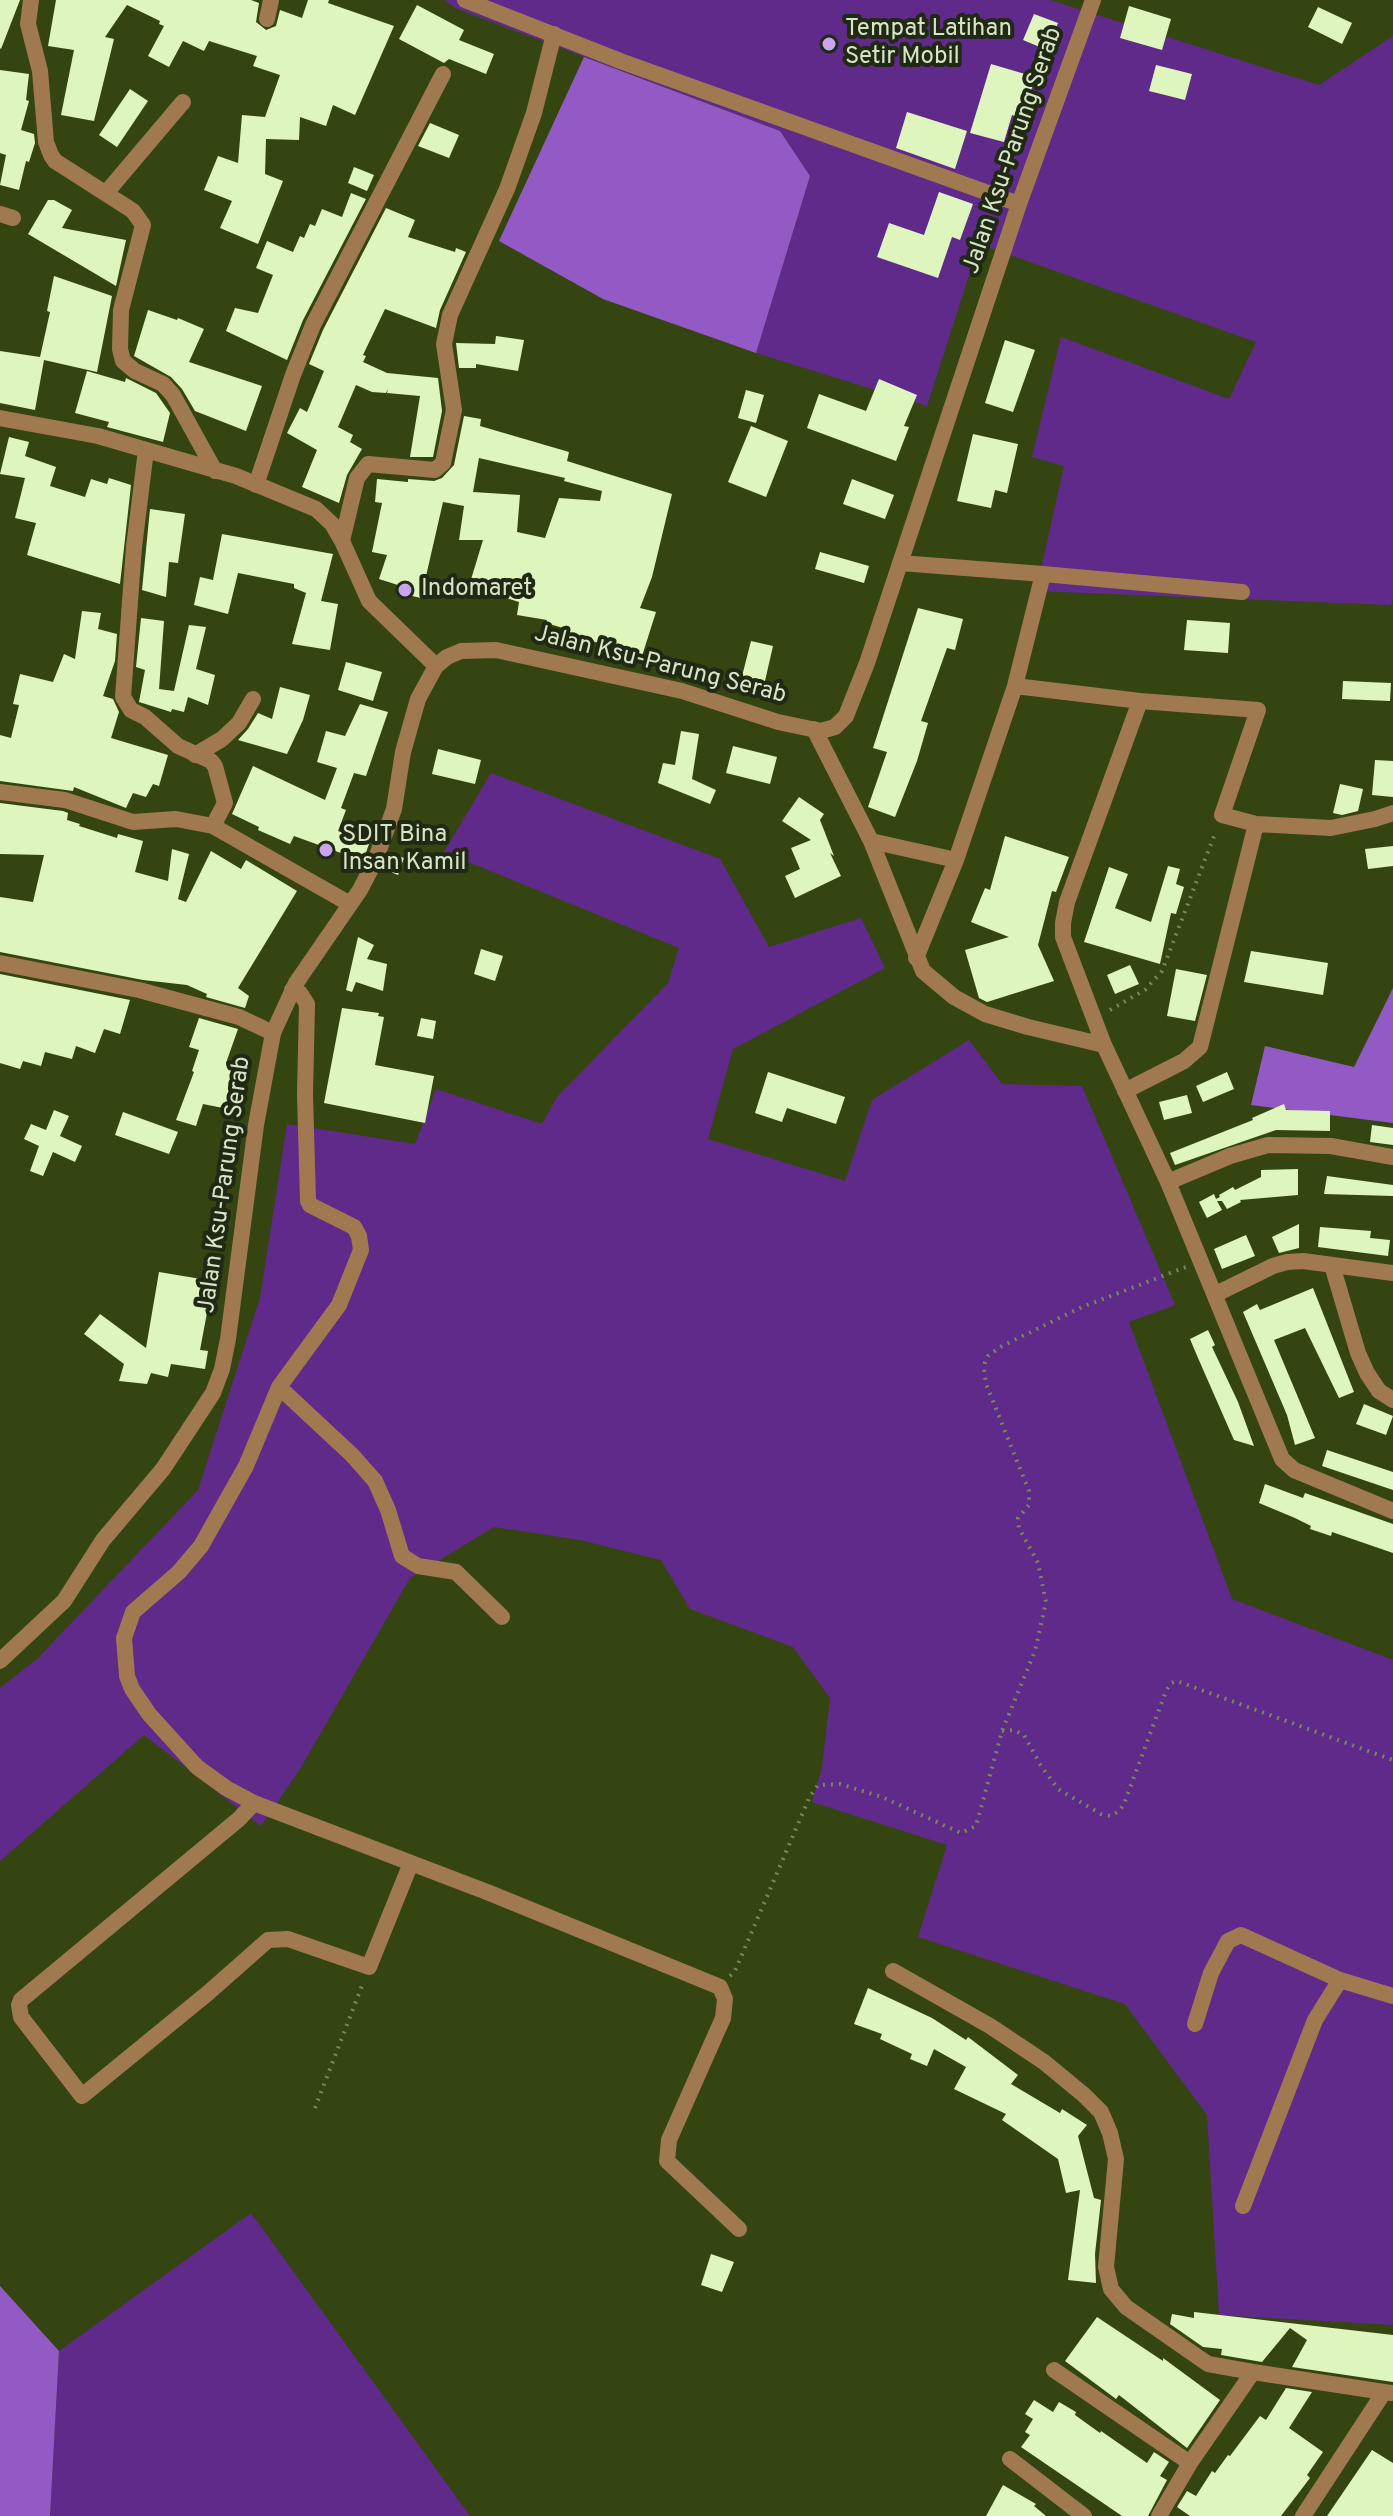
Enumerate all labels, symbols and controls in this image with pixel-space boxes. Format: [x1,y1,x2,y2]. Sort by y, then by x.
place label: Tempat Latihan Setir Mobil [845,16,1012,72]
street label: Jalan Ksu-Parung Serab [958,24,1070,278]
marker: Tempat Latihan Setir Mobil [820,35,838,53]
place label: Indomaret [421,576,532,604]
marker: Indomaret [396,581,414,599]
street label: Jalan Ksu-Parung Serab [531,621,789,711]
place label: SDIT Bina Insan Kamil [342,822,467,878]
marker: SDIT Bina Insan Kamil [317,841,335,859]
street label: Jalan Ksu-Parung Serab [194,1055,258,1315]

